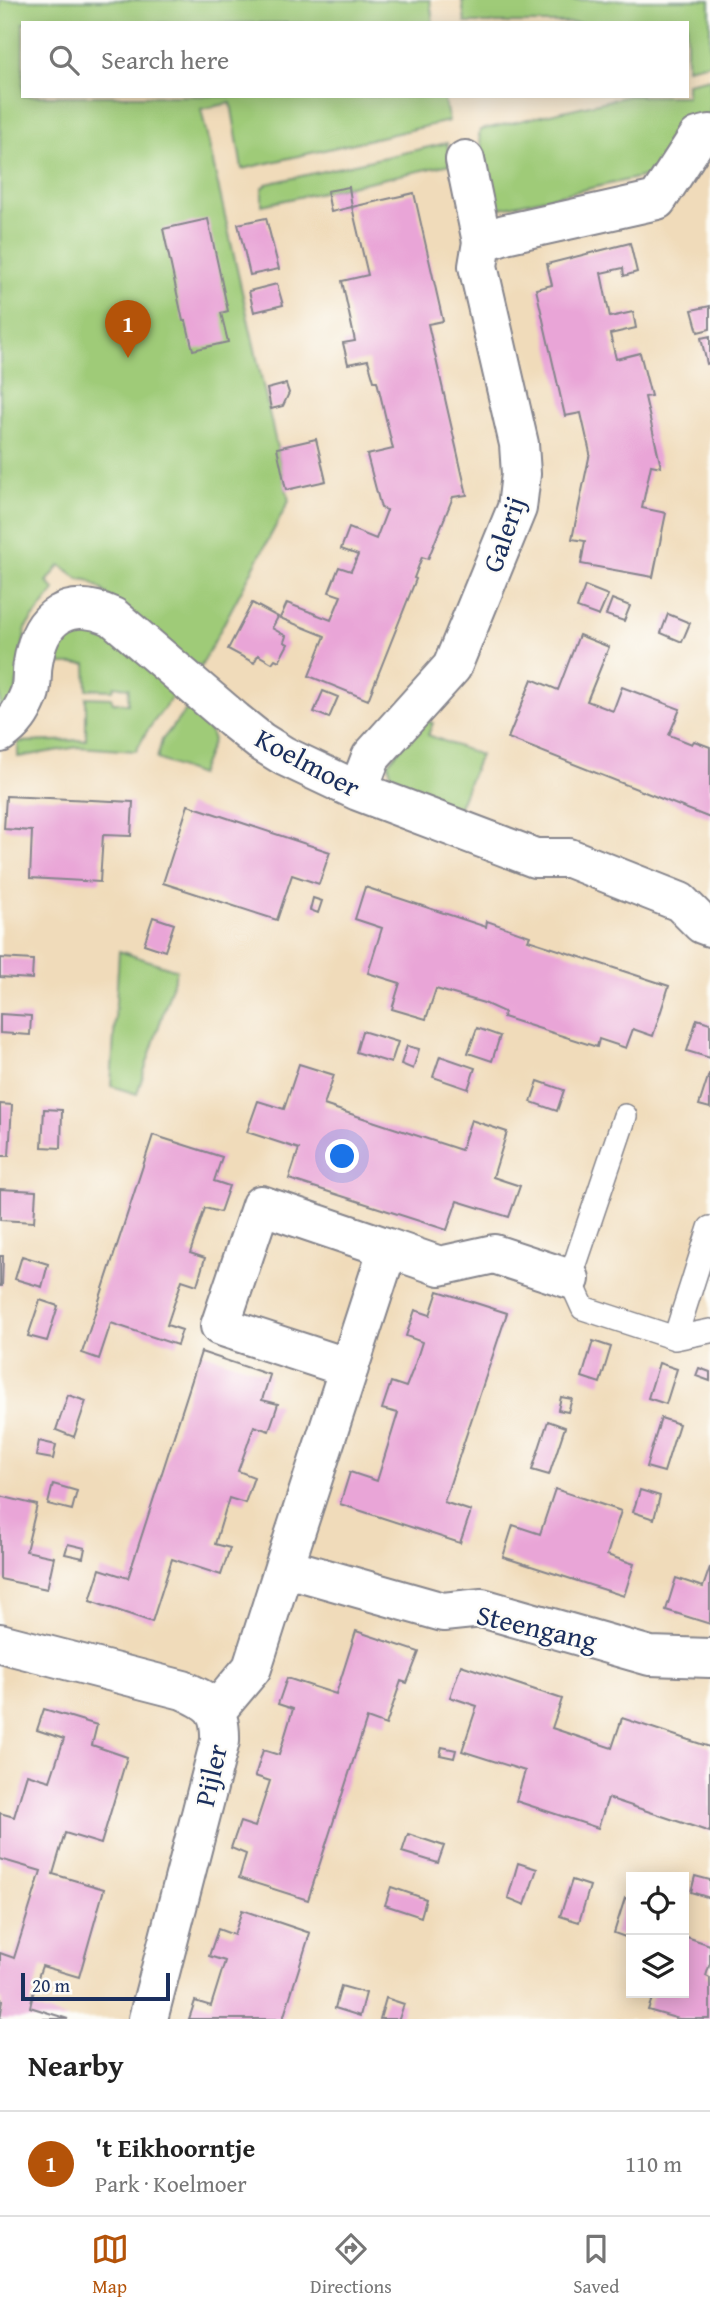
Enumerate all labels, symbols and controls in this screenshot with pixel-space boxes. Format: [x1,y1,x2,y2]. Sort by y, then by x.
search box [21,21,689,98]
text: Search here [101,40,229,79]
icon: search [45,41,83,79]
pin: 1 [105,300,151,358]
street label: Galerij [471,491,535,577]
street label: Koelmoer [248,717,368,807]
your location [325,1139,359,1173]
street label: Steengang [473,1593,601,1661]
street label: Pijler [183,1739,237,1810]
map controls [626,1872,689,1998]
button: locate [626,1872,689,1935]
button: layers [626,1935,689,1998]
scale bar [21,1970,170,2002]
text: 20 m [32,1971,70,1999]
text: Nearby [28,2043,124,2087]
text: 't Eikhoorntje [95,2128,255,2167]
text: 1 [45,2147,57,2180]
text: 110 m [625,2147,682,2180]
text: Park · Koelmoer [95,2167,247,2200]
tab: Map [91,2230,129,2300]
tab: Directions [310,2230,392,2300]
tab: Saved [573,2230,619,2300]

